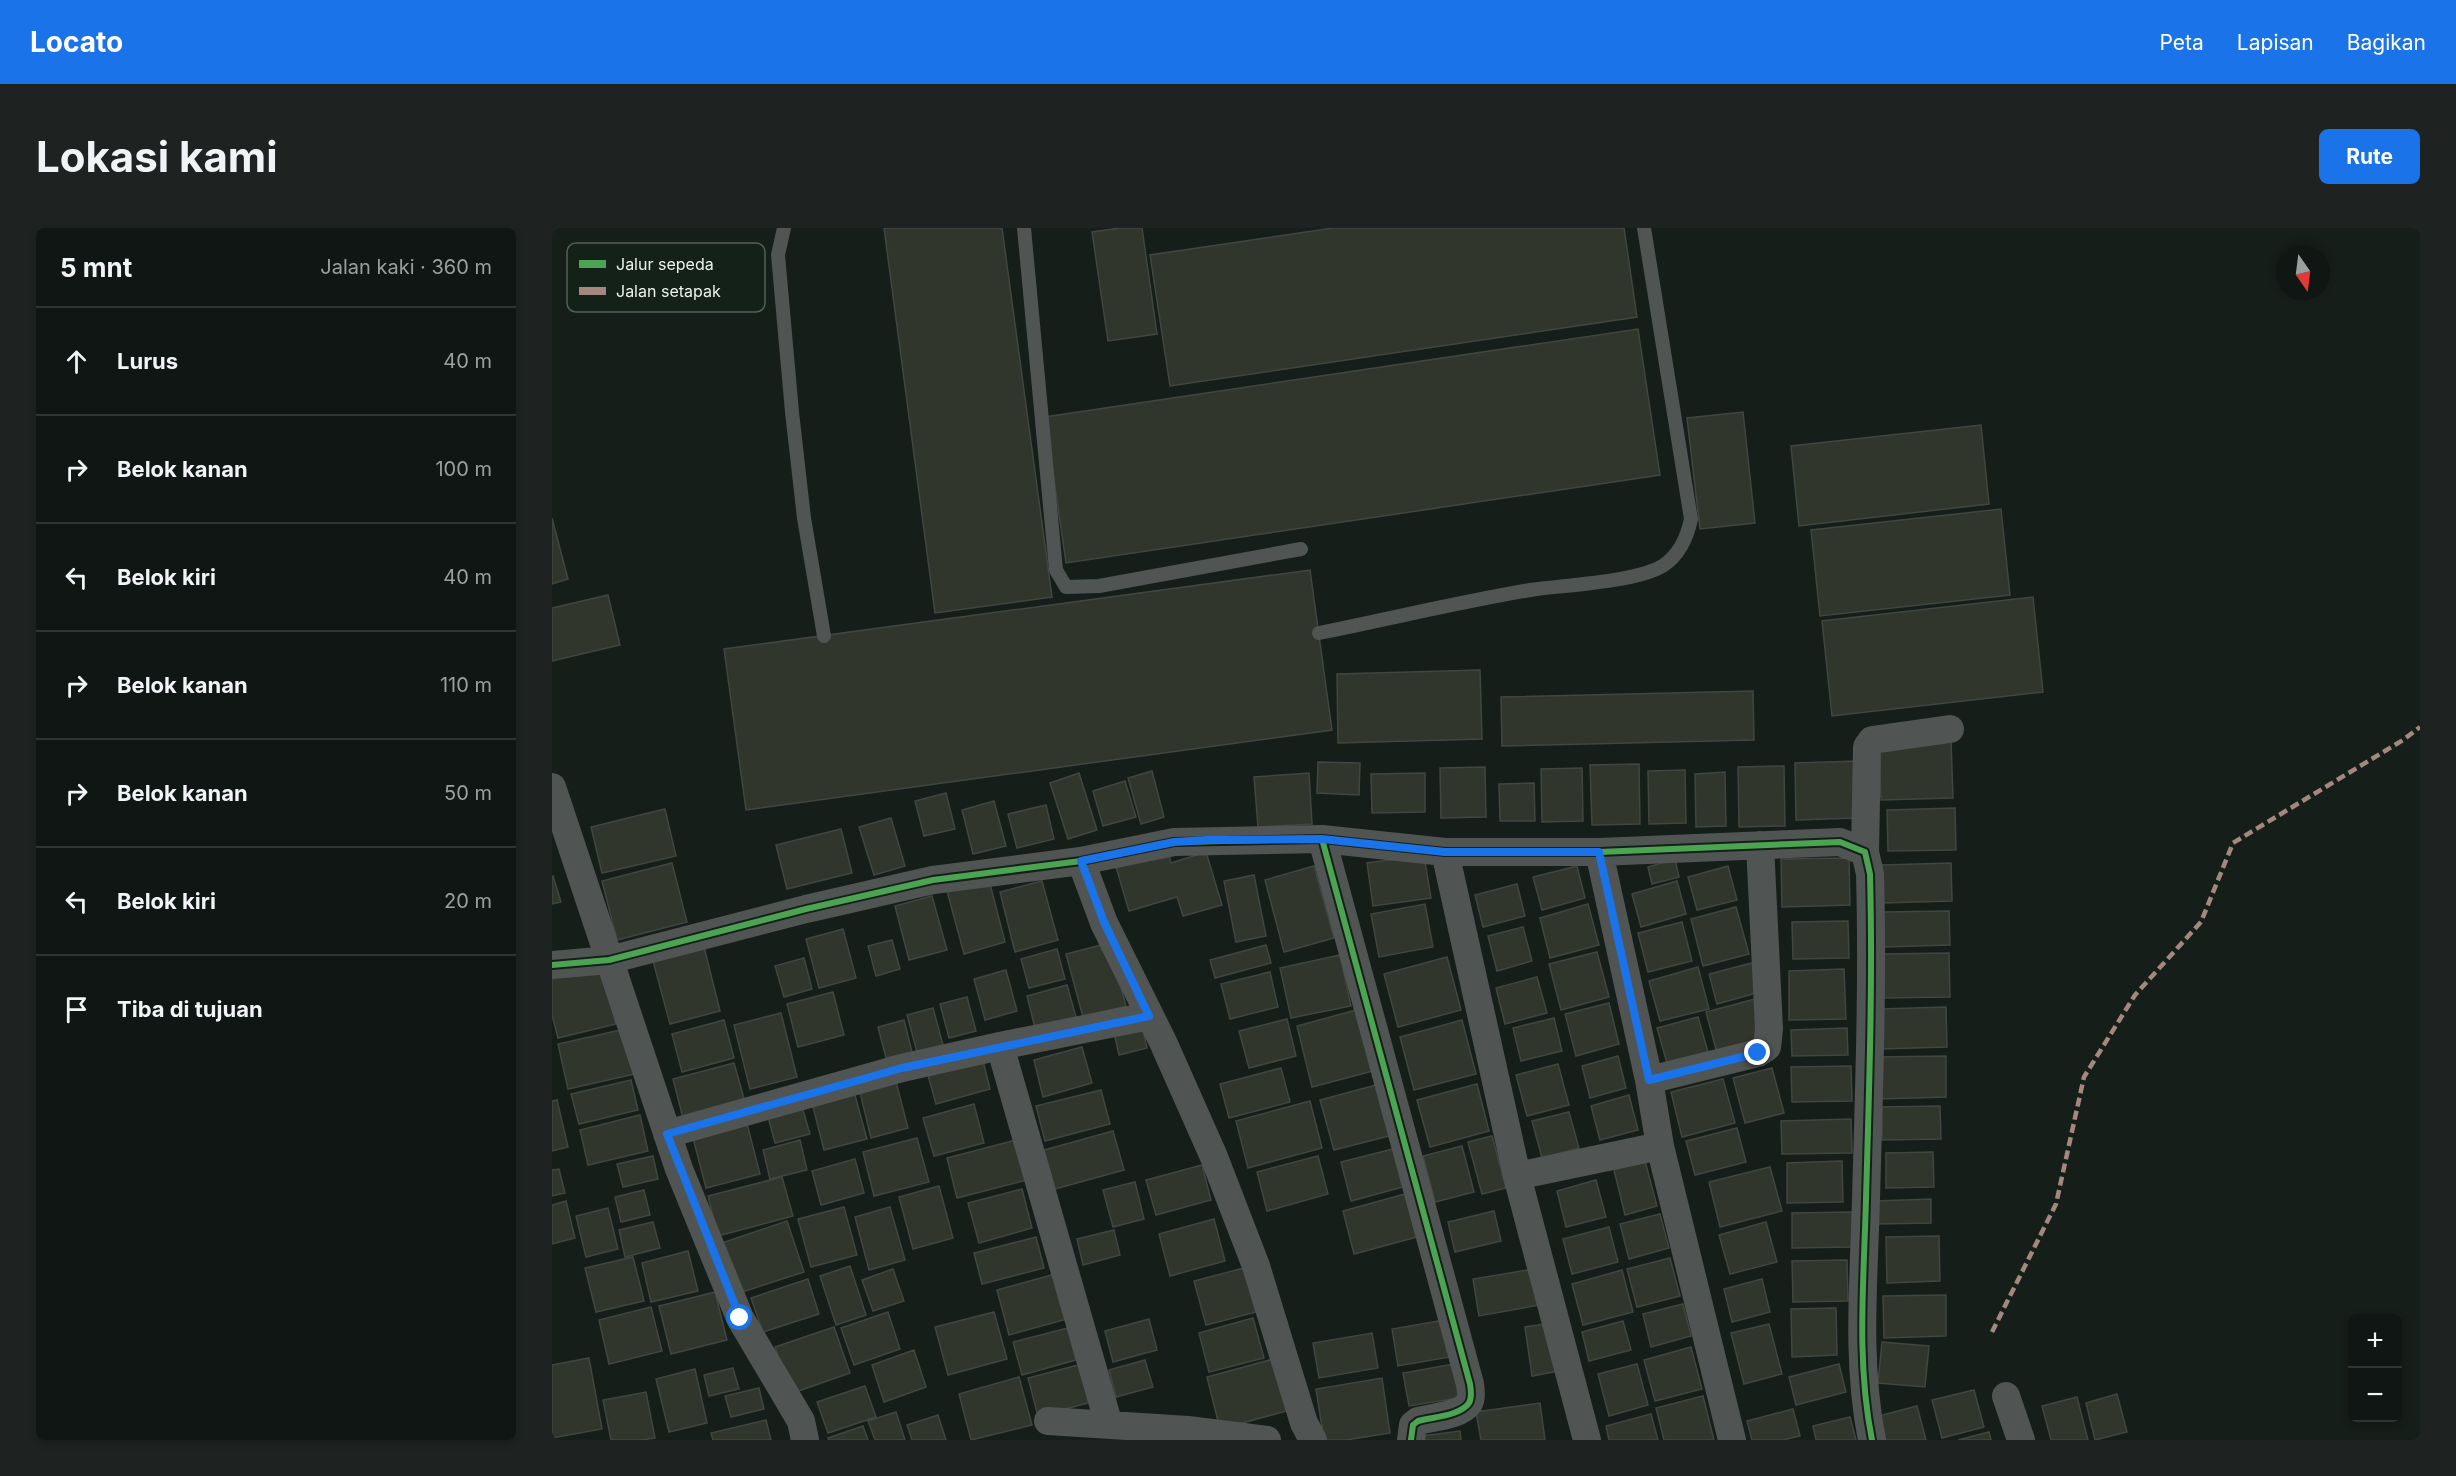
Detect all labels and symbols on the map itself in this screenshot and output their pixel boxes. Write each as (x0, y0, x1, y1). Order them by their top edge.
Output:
legend (567, 243, 765, 312)
north arrow (2276, 246, 2330, 300)
text: Jalur sepeda (616, 254, 714, 274)
text: Jalan setapak (616, 281, 721, 301)
route end (1744, 1039, 1770, 1065)
route start (726, 1304, 752, 1330)

